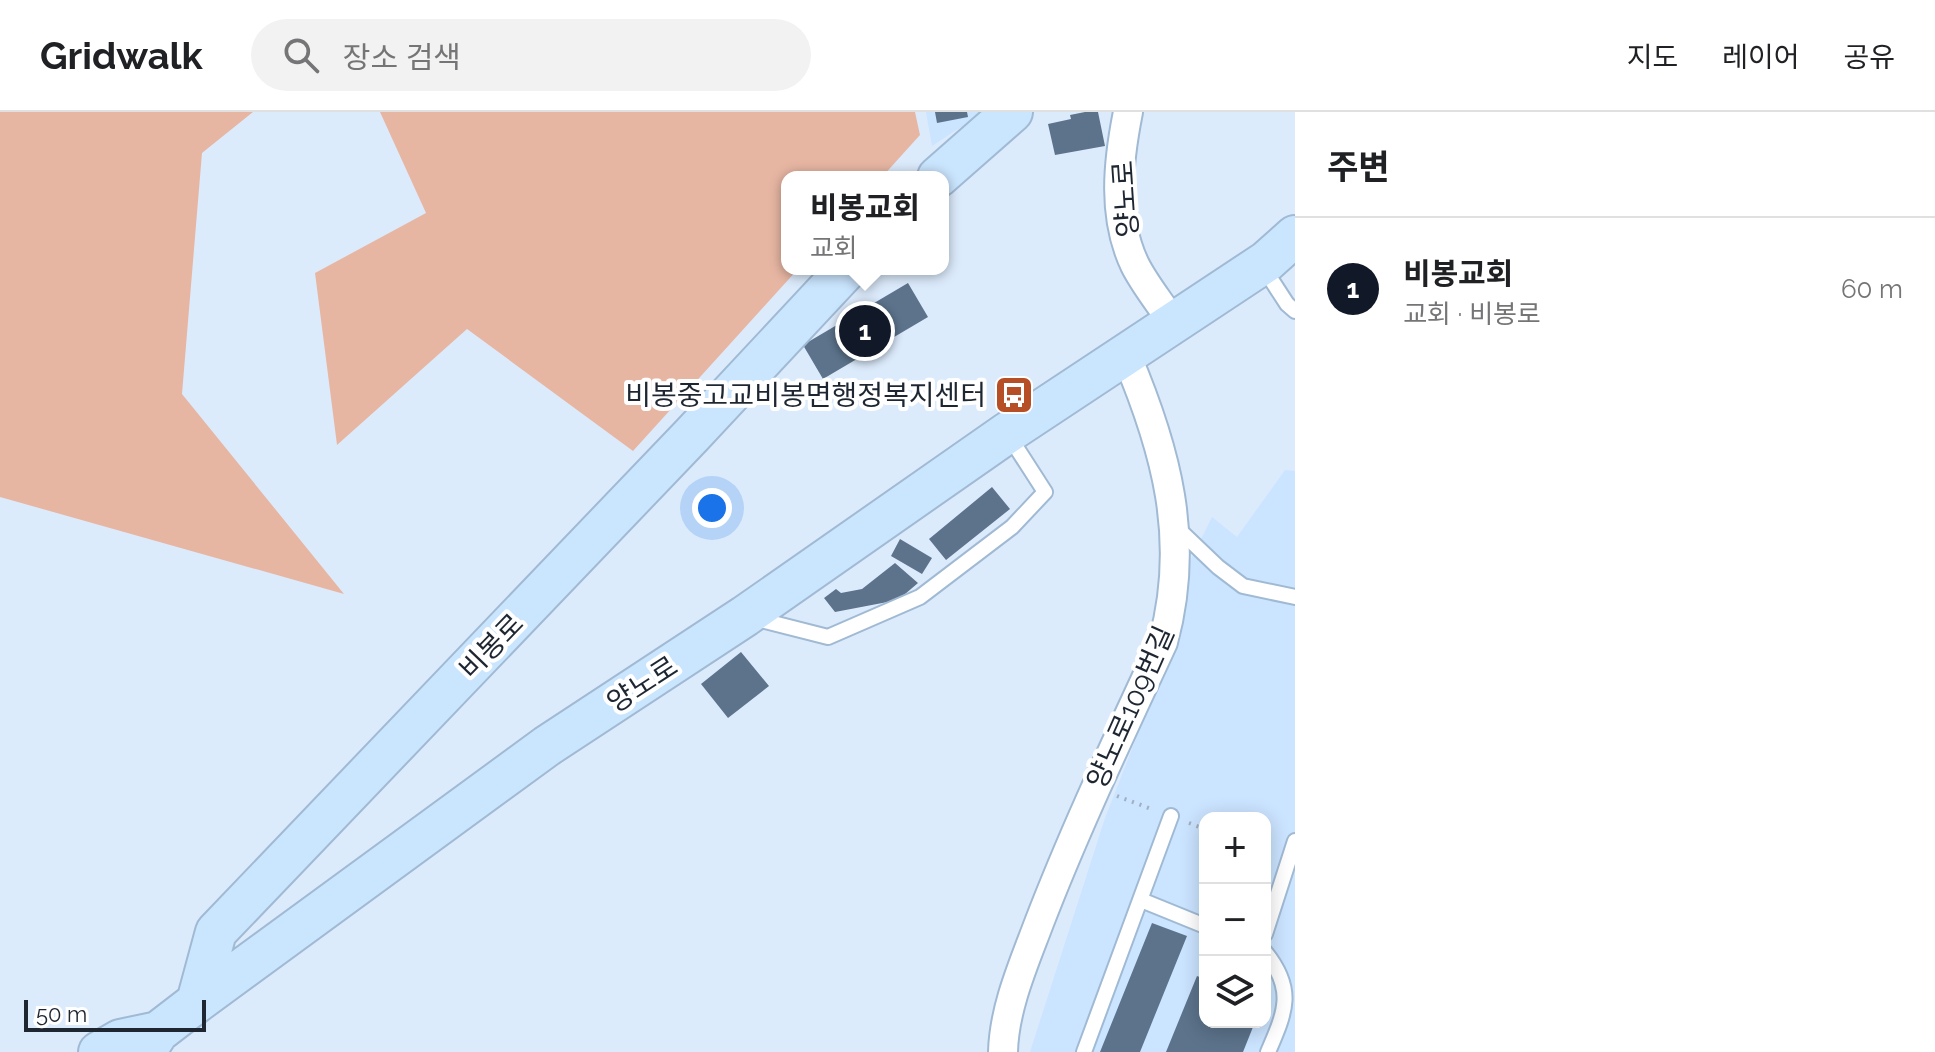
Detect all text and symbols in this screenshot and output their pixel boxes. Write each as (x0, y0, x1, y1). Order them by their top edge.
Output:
search box (251, 19, 811, 91)
text: Gridwalk (40, 33, 203, 78)
icon: search (279, 33, 323, 77)
text: 장소 검색 (343, 40, 461, 75)
text: 지도 (1627, 41, 1678, 74)
text: 레이어 (1722, 41, 1799, 74)
text: 공유 (1843, 41, 1895, 74)
text: 주변 (1327, 147, 1390, 187)
street label: 양노로 (1106, 159, 1145, 239)
popup (781, 171, 949, 275)
text: 비봉교회 (810, 190, 920, 225)
text: 교회 (810, 233, 858, 263)
text: 비봉교회 (1403, 256, 1513, 291)
text: 1 (1347, 274, 1359, 304)
text: 60 m (1841, 274, 1903, 304)
text: 교회 · 비봉로 (1403, 299, 1541, 329)
pin: 1 (839, 301, 891, 361)
bus stop icon: 비봉중고교비봉면행정복지센터 (993, 374, 1035, 416)
place label: 비봉중고교비봉면행정복지센터 (625, 379, 986, 412)
your location (692, 488, 732, 528)
street label: 비봉로 (453, 607, 530, 686)
street label: 양노로109번길 (1080, 621, 1181, 794)
street label: 양노로 (601, 650, 684, 719)
map controls (1199, 812, 1271, 1028)
button: + (1199, 812, 1271, 884)
button: − (1199, 884, 1271, 956)
button: layers (1199, 956, 1271, 1028)
scale bar (24, 996, 206, 1032)
text: 50 m (36, 1001, 87, 1027)

